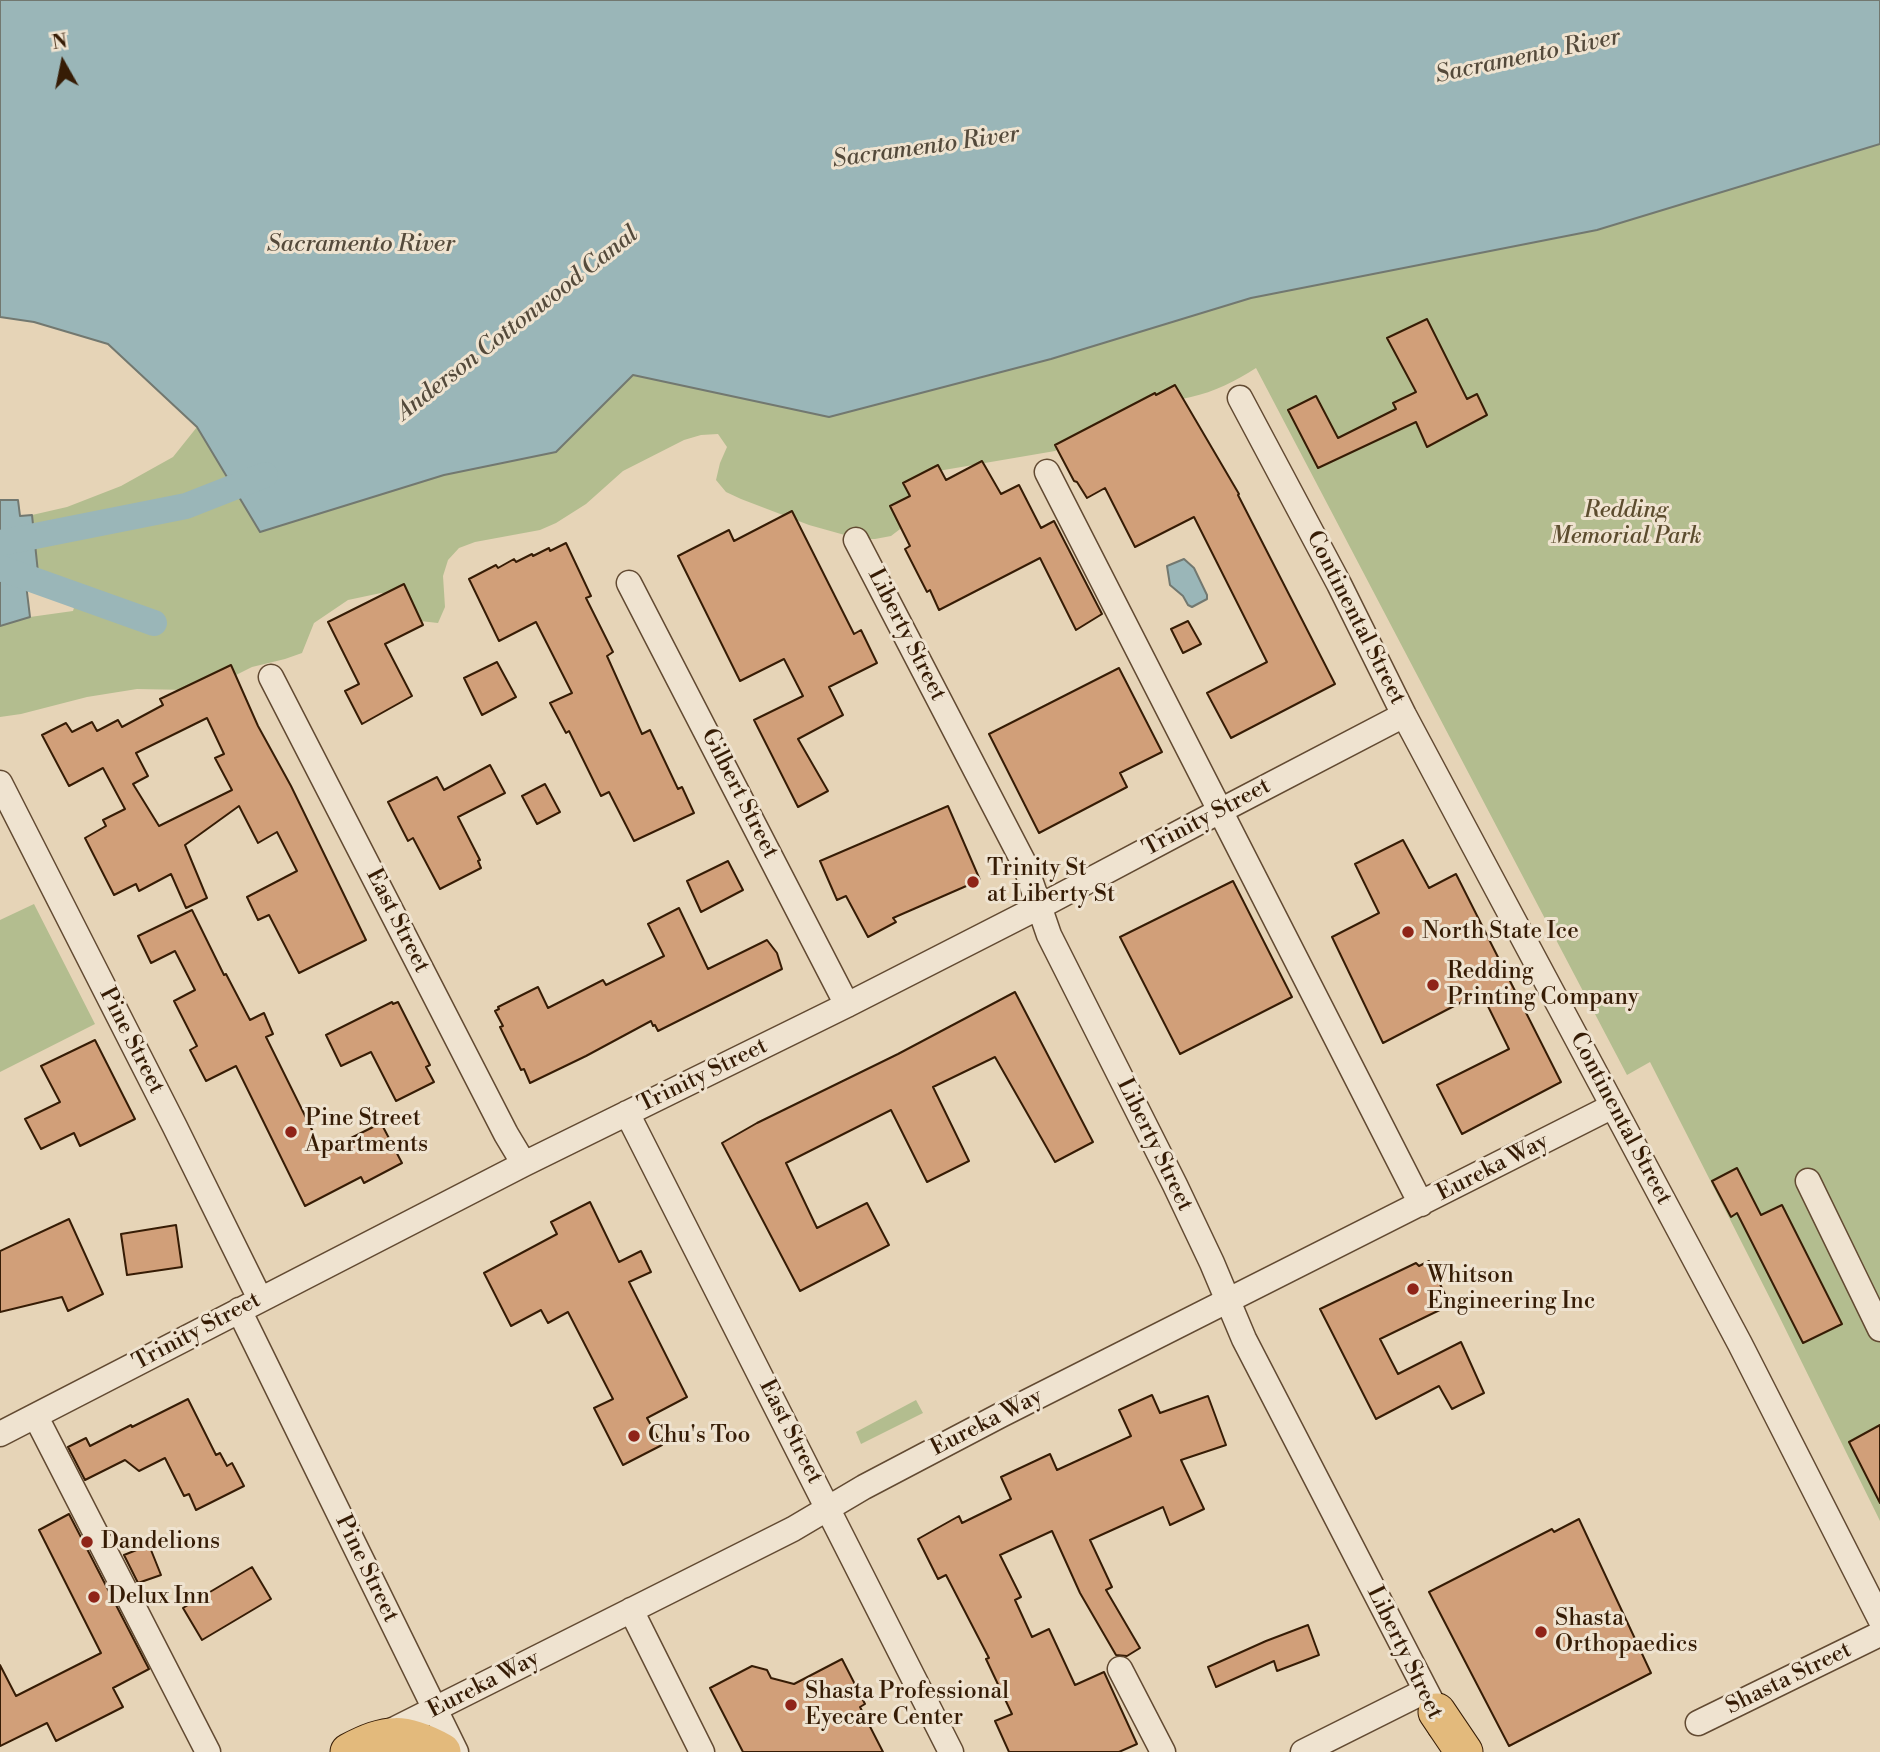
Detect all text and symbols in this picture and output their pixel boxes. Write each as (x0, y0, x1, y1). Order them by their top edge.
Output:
water label: Sacramento River (1433, 23, 1623, 91)
north arrow (28, 28, 98, 98)
text: N (50, 29, 69, 55)
water label: Sacramento River (831, 121, 1021, 175)
water label: Anderson Cottonwood Canal (391, 221, 645, 427)
water label: Sacramento River (267, 231, 455, 259)
park label: Redding Memorial Park (1551, 497, 1701, 551)
street label: Continental Street (1299, 526, 1411, 710)
street label: Liberty Street (861, 564, 951, 706)
street label: Gilbert Street (694, 724, 784, 864)
street label: Trinity Street (1138, 773, 1276, 863)
place label: Trinity St at Liberty St (987, 855, 1115, 909)
street label: East Street (359, 864, 435, 978)
marker: Trinity St at Liberty St (965, 874, 981, 890)
place label: North State Ice (1422, 918, 1579, 946)
marker: North State Ice (1400, 924, 1416, 940)
place label: Redding Printing Company (1447, 958, 1639, 1012)
marker: Redding Printing Company (1425, 977, 1441, 993)
street label: Pine Street (92, 983, 170, 1099)
street label: Continental Street (1563, 1028, 1677, 1210)
street label: Trinity Street (634, 1033, 772, 1119)
street label: Liberty Street (1110, 1074, 1198, 1216)
place label: Pine Street Apartments (305, 1105, 428, 1159)
marker: Pine Street Apartments (283, 1124, 299, 1140)
street label: Eureka Way (1433, 1128, 1553, 1208)
place label: Whitson Engineering Inc (1427, 1262, 1595, 1316)
marker: Whitson Engineering Inc (1405, 1281, 1421, 1297)
street label: Trinity Street (128, 1287, 266, 1377)
street label: East Street (752, 1375, 828, 1489)
street label: Eureka Way (927, 1383, 1047, 1463)
place label: Chu's Too (648, 1422, 751, 1450)
marker: Chu's Too (626, 1428, 642, 1444)
street label: Pine Street (328, 1511, 404, 1627)
place label: Dandelions (101, 1528, 220, 1556)
marker: Dandelions (79, 1534, 95, 1550)
street label: Liberty Street (1360, 1582, 1448, 1724)
place label: Delux Inn (108, 1583, 210, 1611)
marker: Delux Inn (86, 1589, 102, 1605)
place label: Shasta Orthopaedics (1555, 1605, 1698, 1659)
marker: Shasta Orthopaedics (1533, 1624, 1549, 1640)
street label: Shasta Street (1722, 1637, 1856, 1721)
street label: Eureka Way (424, 1645, 544, 1725)
place label: Shasta Professional Eyecare Center (805, 1678, 1009, 1732)
marker: Shasta Professional Eyecare Center (783, 1697, 799, 1713)

